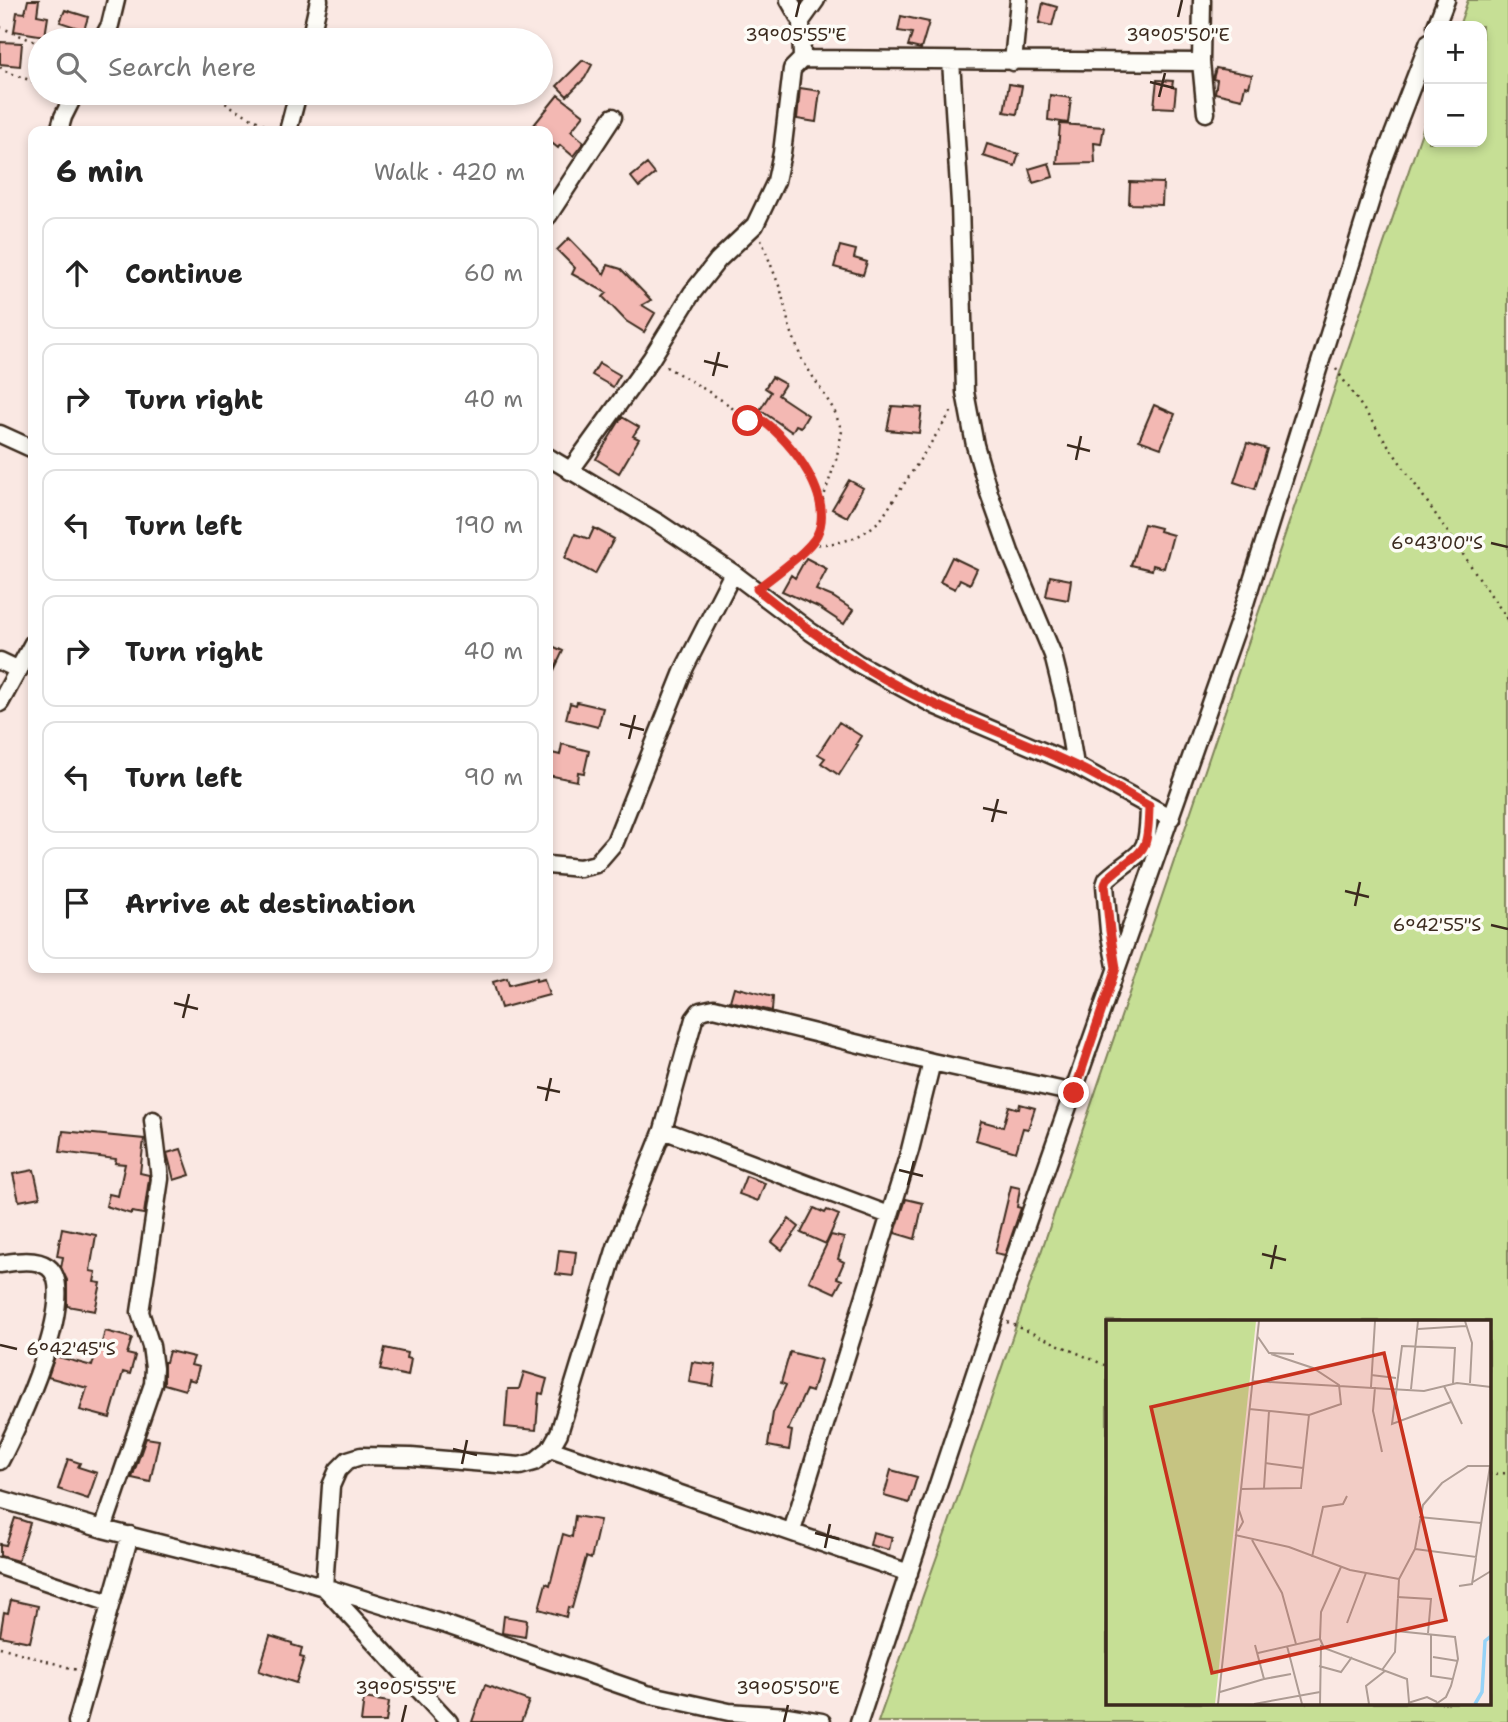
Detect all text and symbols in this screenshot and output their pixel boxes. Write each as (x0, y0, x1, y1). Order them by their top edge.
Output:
map controls (1424, 21, 1487, 147)
button: + (1424, 21, 1487, 84)
text: 39°05'55"E (745, 23, 847, 47)
text: 39°05'50"E (1126, 23, 1230, 47)
search box (28, 28, 553, 105)
icon: search (52, 48, 90, 86)
text: Search here (108, 49, 257, 84)
button: − (1424, 84, 1487, 147)
text: 6 min (56, 151, 143, 192)
text: Walk · 420 m (374, 157, 525, 187)
icon: ahead (58, 254, 96, 292)
text: Continue (125, 256, 243, 291)
text: 60 m (464, 258, 523, 288)
icon: right (58, 380, 96, 418)
text: Turn right (125, 382, 263, 417)
text: 40 m (463, 384, 523, 414)
route start (732, 405, 763, 436)
icon: left (58, 506, 96, 544)
text: Turn left (125, 508, 242, 543)
text: 190 m (455, 510, 523, 540)
text: 6°43'00"S (1391, 531, 1483, 555)
icon: right (58, 632, 96, 670)
text: Turn right (125, 634, 263, 669)
text: 40 m (463, 636, 523, 666)
icon: left (58, 758, 96, 796)
text: Turn left (125, 760, 242, 795)
text: 90 m (463, 762, 523, 792)
icon: arrive (58, 884, 96, 922)
text: Arrive at destination (125, 886, 415, 921)
text: 6°42'55"S (1393, 913, 1481, 937)
route end (1058, 1077, 1089, 1108)
inset map (1106, 1320, 1490, 1704)
text: 6°42'45"S (26, 1337, 116, 1361)
text: 39°05'55"E (355, 1676, 457, 1700)
text: 39°05'50"E (736, 1676, 840, 1700)

